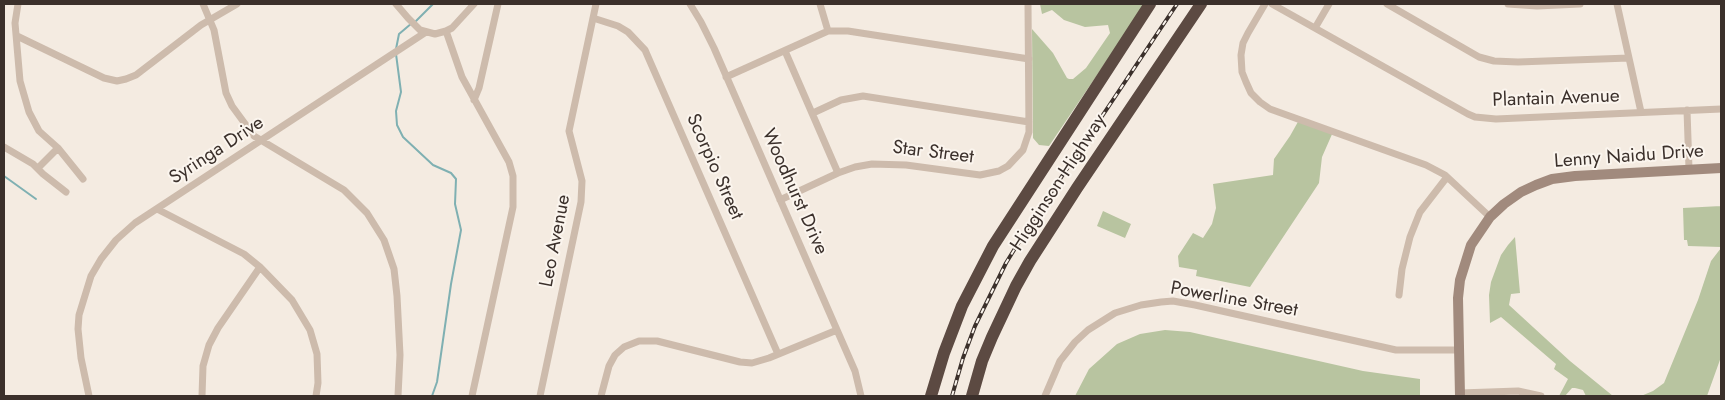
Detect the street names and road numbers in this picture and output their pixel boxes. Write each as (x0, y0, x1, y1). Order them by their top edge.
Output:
street label: Plantain Avenue (1492, 85, 1620, 113)
street label: Scorpio Street (680, 110, 748, 224)
street label: Higginson Highway (1006, 110, 1112, 256)
street label: Syringa Drive (165, 112, 269, 190)
street label: Woodhurst Drive (756, 125, 832, 259)
street label: Star Street (891, 137, 975, 169)
street label: Lenny Naidu Drive (1553, 140, 1705, 174)
street label: Leo Avenue (536, 193, 576, 289)
street label: Powerline Street (1169, 278, 1299, 322)

